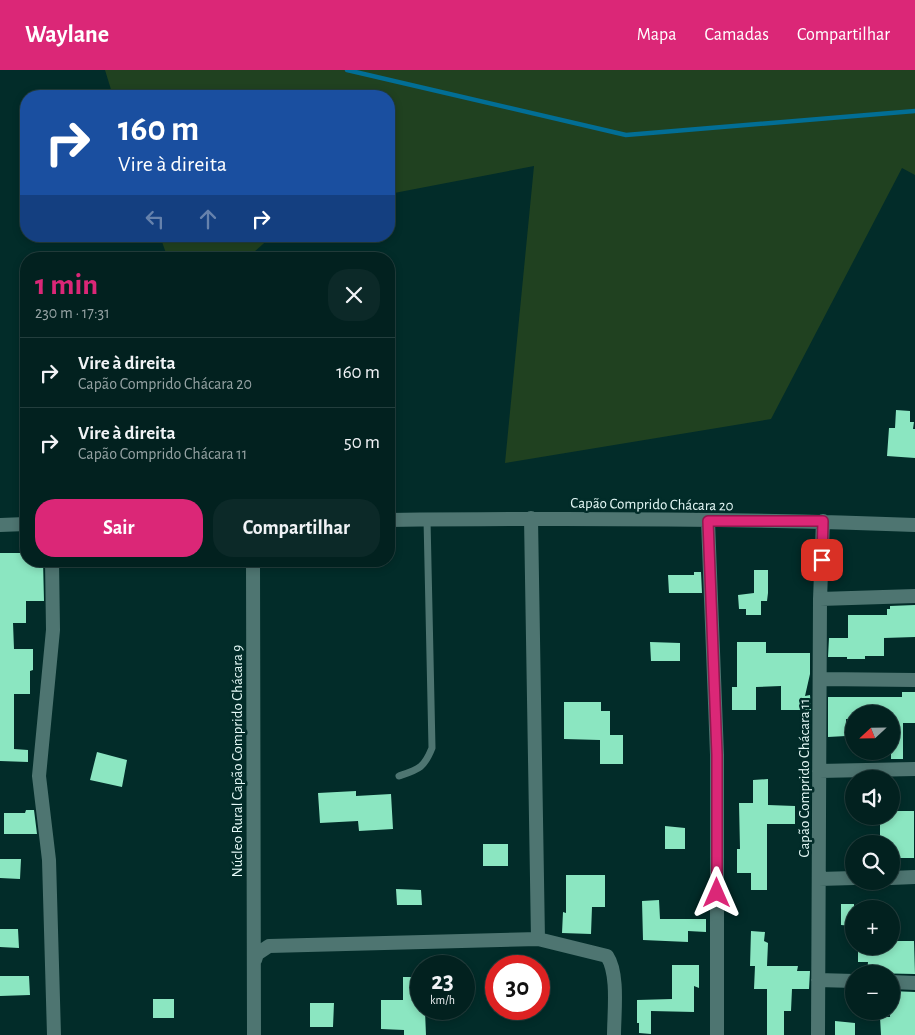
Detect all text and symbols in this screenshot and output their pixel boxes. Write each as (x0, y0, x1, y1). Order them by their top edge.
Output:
text: Waylane (25, 23, 109, 47)
text: Mapa (637, 26, 676, 44)
text: Camadas (704, 26, 769, 44)
text: Compartilhar (797, 26, 890, 44)
icon: right (35, 110, 100, 175)
text: 160 m (118, 112, 199, 147)
text: Vire à direita (118, 153, 227, 175)
icon: left (141, 205, 169, 233)
icon: ahead (194, 205, 222, 233)
icon: right (247, 205, 275, 233)
button: close (328, 269, 380, 321)
text: 1 min (35, 270, 98, 300)
text: 230 m · 17:31 (35, 305, 110, 321)
text: Vire à direita (78, 354, 176, 373)
icon: right (35, 359, 63, 387)
text: 160 m (336, 363, 380, 382)
text: Capão Comprido Chácara 20 (78, 376, 252, 392)
text: Vire à direita (78, 424, 176, 443)
icon: right (35, 429, 63, 457)
text: 50 m (344, 433, 380, 452)
text: Capão Comprido Chácara 11 (78, 446, 247, 462)
street label: Capão Comprido Chácara 20 (570, 496, 734, 513)
button: Sair (35, 499, 203, 557)
button: Compartilhar (213, 499, 380, 557)
pin (801, 539, 843, 581)
icon: arrive (808, 546, 836, 574)
street label: Núcleo Rural Capão Comprido Chácara 9 (230, 645, 245, 877)
street label: Capão Comprido Chácara 11 (797, 699, 812, 857)
north arrow (845, 705, 900, 760)
map controls (845, 705, 900, 1020)
button: sound (845, 770, 900, 825)
button: search (845, 835, 900, 890)
position arrow (690, 866, 742, 918)
button: + (845, 900, 900, 955)
speed limit sign: 30 (485, 955, 550, 1020)
button: − (845, 965, 900, 1020)
text: 23 (431, 969, 454, 994)
text: km/h (430, 994, 455, 1006)

